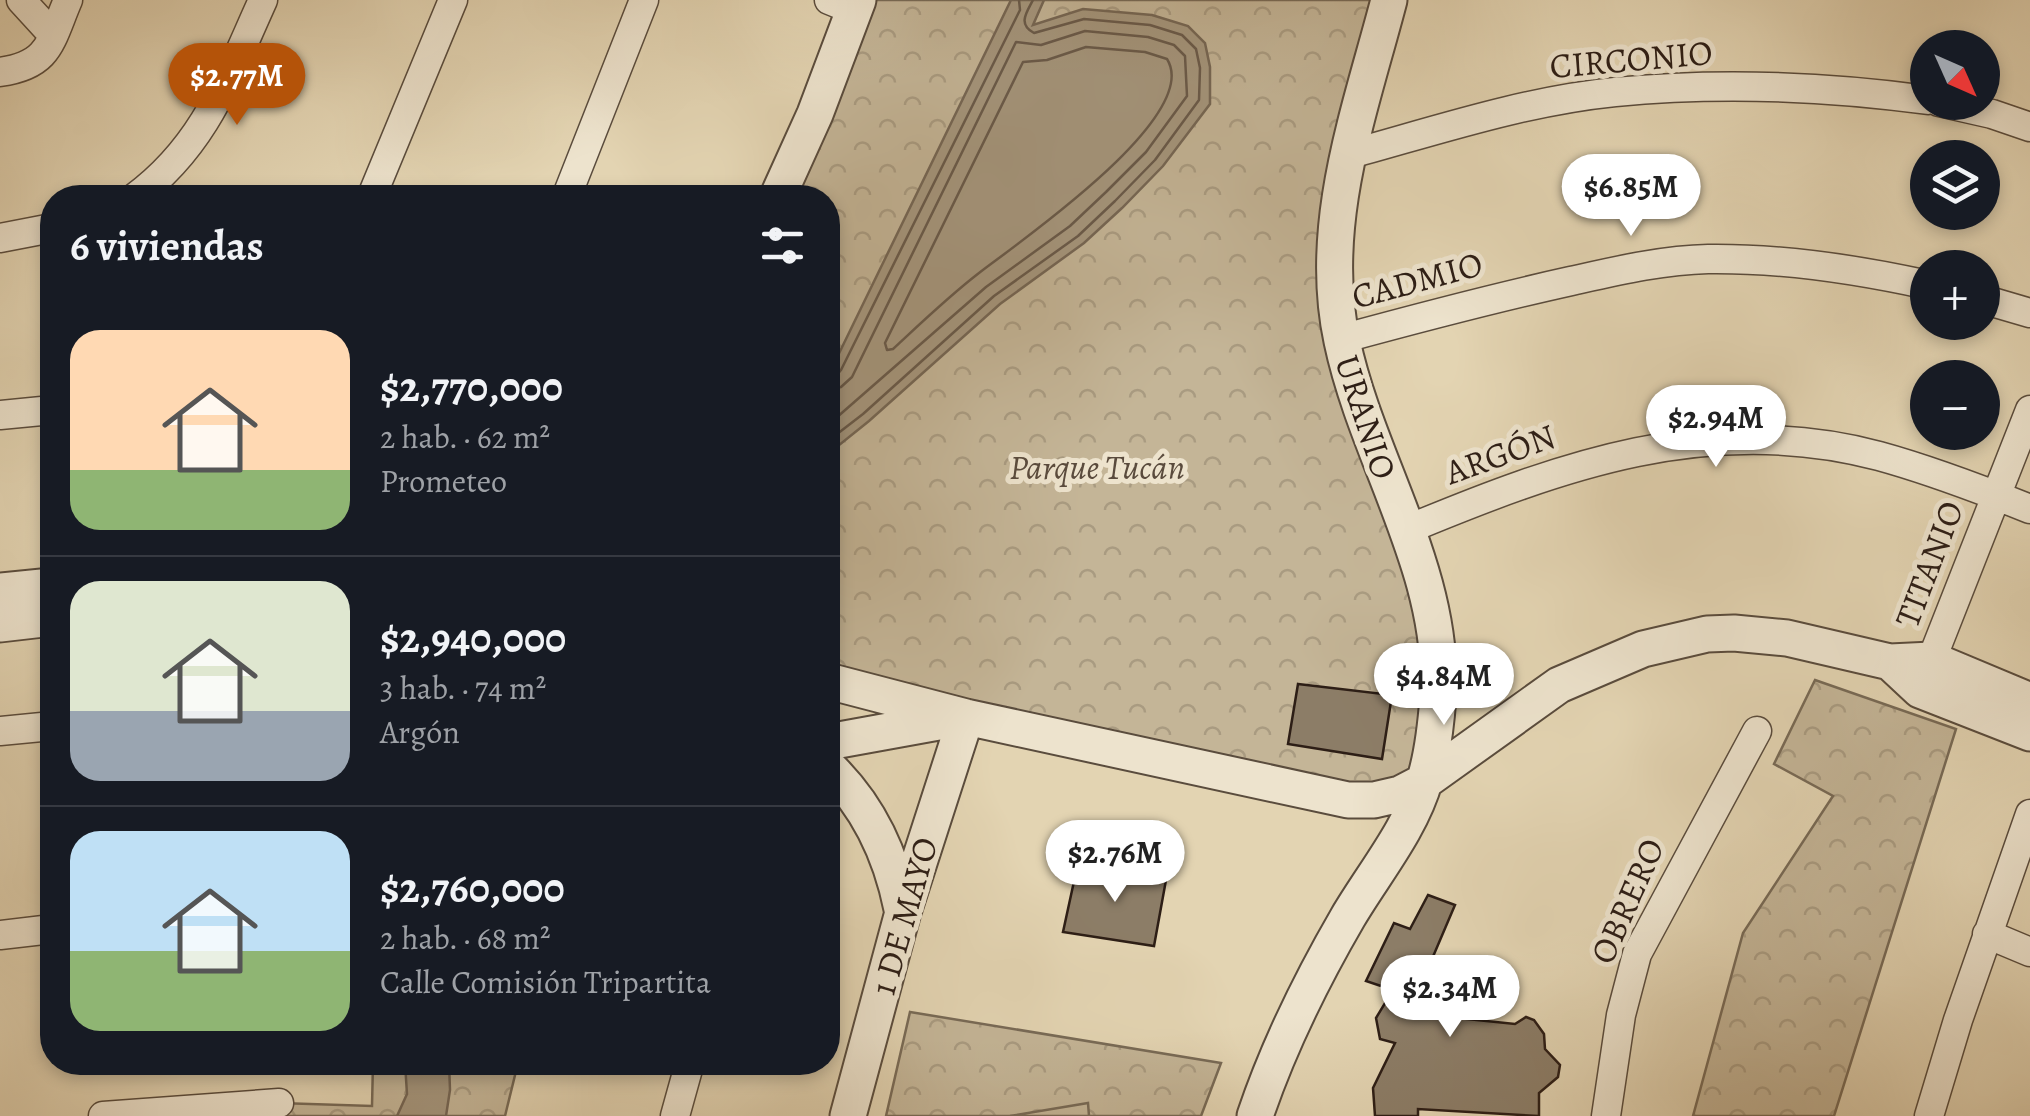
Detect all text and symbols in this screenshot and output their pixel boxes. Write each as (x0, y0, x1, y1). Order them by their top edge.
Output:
street label: CIRCONIO (1548, 28, 1714, 90)
north arrow (1910, 30, 2000, 120)
map controls (1910, 30, 2000, 450)
pin: $2.77M (156, 43, 318, 128)
text: $2.77M (190, 53, 284, 97)
button: layers (1910, 140, 2000, 230)
pin: $6.85M (1550, 154, 1712, 239)
text: $6.85M (1584, 164, 1678, 208)
text: 6 viviendas (70, 217, 264, 274)
icon: filters (755, 218, 810, 273)
street label: CADMIO (1346, 240, 1488, 320)
button: + (1910, 250, 2000, 340)
street label: URANIO (1323, 349, 1409, 485)
text: $2,770,000 (380, 358, 563, 415)
button: − (1910, 360, 2000, 450)
icon: home (150, 370, 270, 490)
pin: $2.94M (1635, 385, 1797, 470)
text: $2.94M (1668, 395, 1764, 439)
street label: ARGÓN (1437, 412, 1562, 496)
text: 2 hab. · 62 m² (380, 415, 550, 459)
park label: Parque Tucán (1009, 443, 1185, 491)
text: Prometeo (380, 459, 507, 503)
street label: TITANIO (1883, 494, 1975, 634)
text: $2,940,000 (380, 609, 566, 666)
icon: home (150, 621, 270, 741)
pin: $4.84M (1363, 643, 1525, 728)
text: $4.84M (1396, 653, 1492, 697)
text: 3 hab. · 74 m² (380, 666, 546, 710)
text: Argón (380, 710, 460, 754)
pin: $2.76M (1034, 820, 1196, 905)
text: $2.76M (1068, 830, 1162, 874)
street label: 1 DE MAYO (859, 831, 949, 1001)
street label: OBRERO (1578, 831, 1676, 971)
text: $2,760,000 (380, 859, 565, 916)
icon: home (150, 871, 270, 991)
text: 2 hab. · 68 m² (380, 916, 550, 960)
pin: $2.34M (1369, 955, 1531, 1040)
text: Calle Comisión Tripartita (380, 960, 711, 1004)
text: $2.34M (1403, 965, 1497, 1009)

